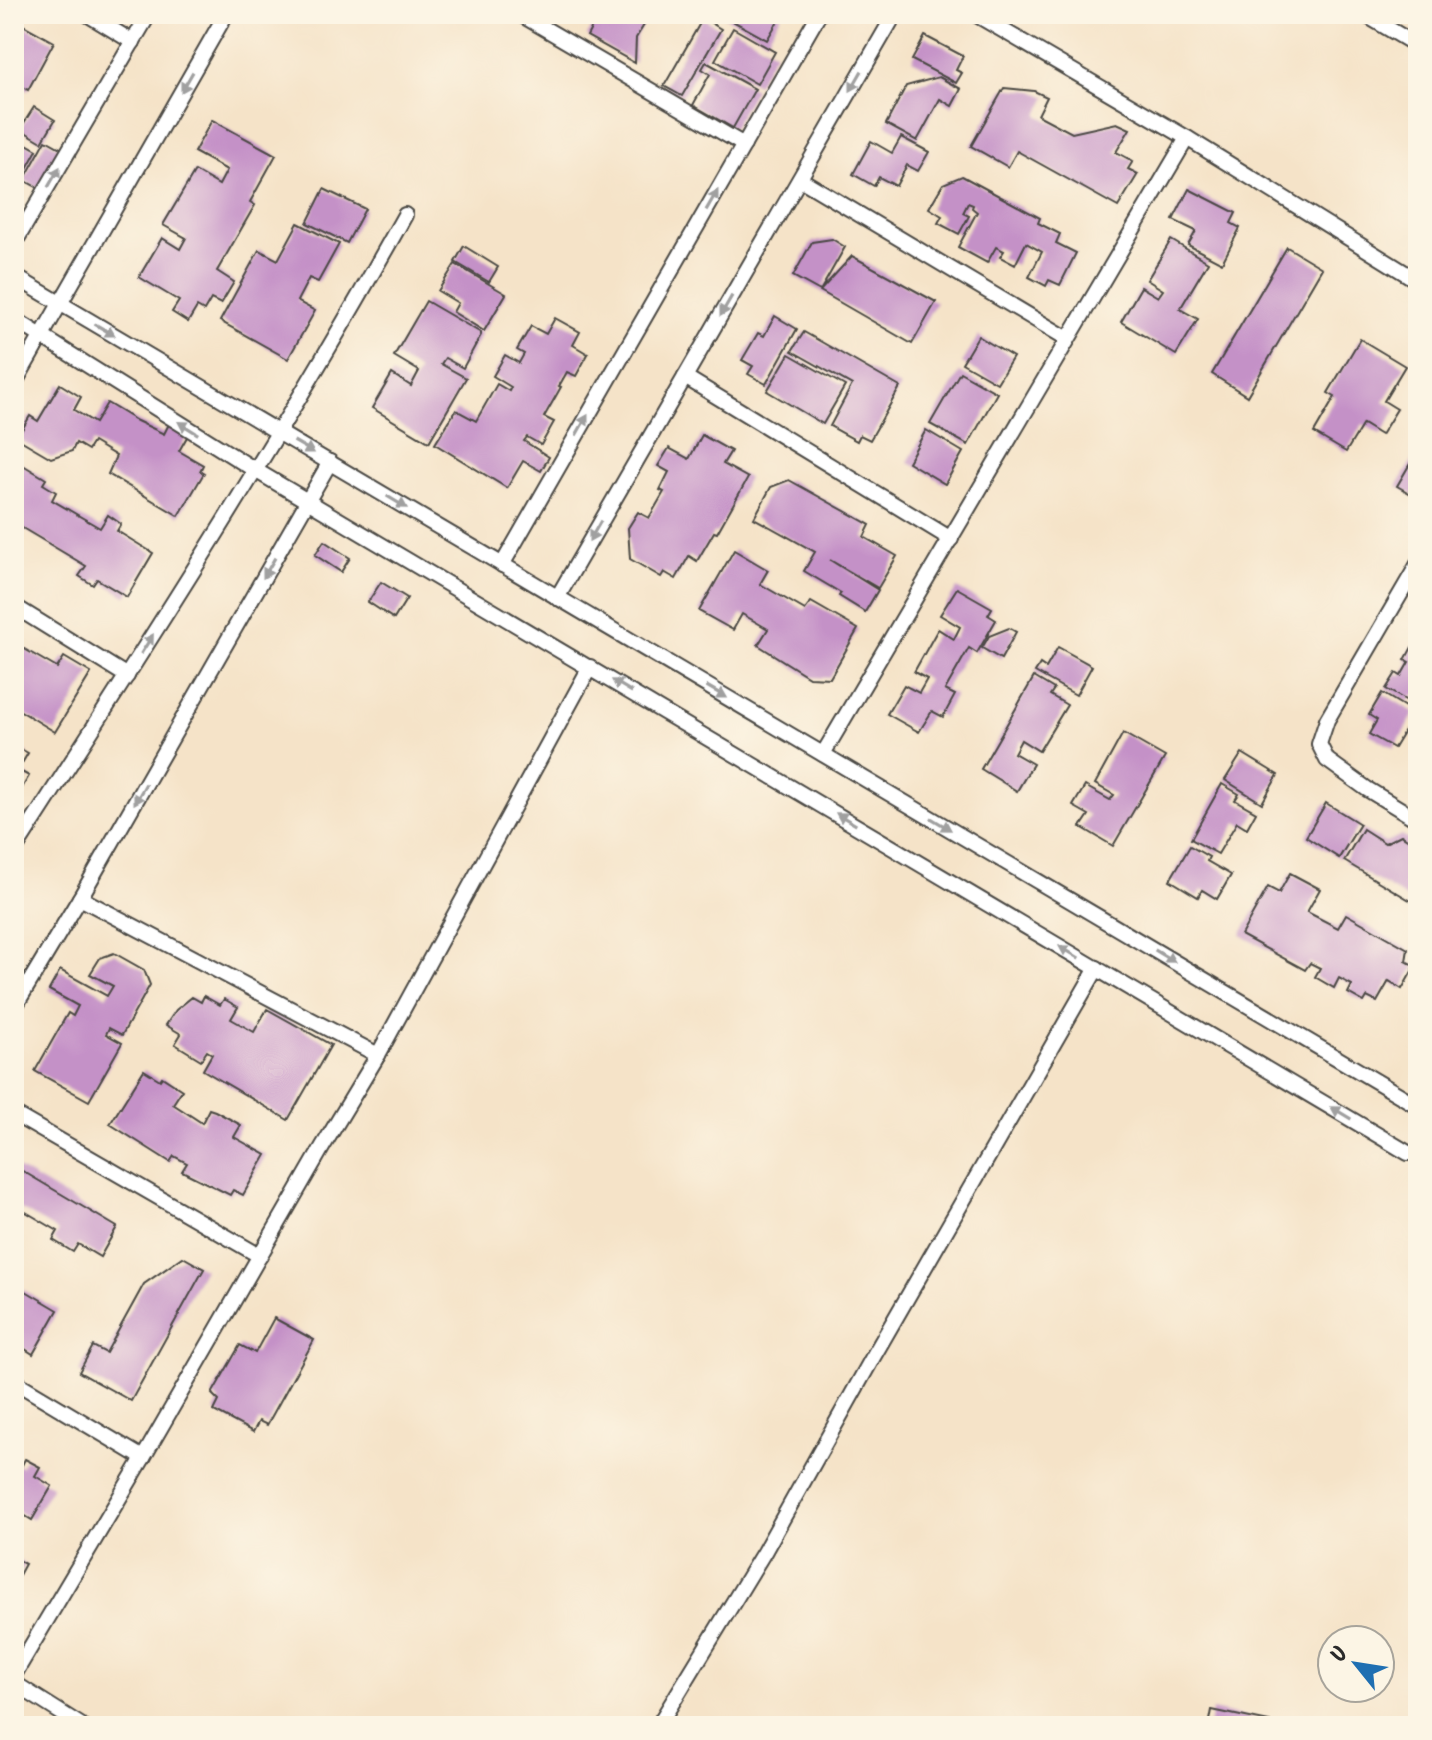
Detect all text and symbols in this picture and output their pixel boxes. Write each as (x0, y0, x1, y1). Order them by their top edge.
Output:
one-way arrow (849, 70, 863, 93)
one-way arrow (180, 71, 194, 93)
one-way arrow (46, 166, 60, 188)
one-way arrow (705, 188, 719, 211)
one-way arrow (719, 295, 733, 317)
one-way arrow (94, 323, 116, 337)
one-way arrow (575, 414, 589, 436)
one-way arrow (178, 421, 199, 436)
one-way arrow (293, 440, 315, 454)
one-way arrow (386, 495, 408, 509)
one-way arrow (588, 520, 602, 542)
one-way arrow (262, 557, 276, 579)
one-way arrow (139, 633, 154, 654)
one-way arrow (611, 680, 633, 694)
one-way arrow (706, 685, 728, 699)
one-way arrow (133, 782, 147, 805)
one-way arrow (835, 812, 857, 826)
one-way arrow (930, 817, 952, 831)
one-way arrow (1058, 945, 1080, 959)
one-way arrow (1154, 949, 1176, 963)
one-way arrow (1330, 1106, 1352, 1120)
north arrow (1316, 1624, 1396, 1704)
text: U (1322, 1641, 1359, 1670)

